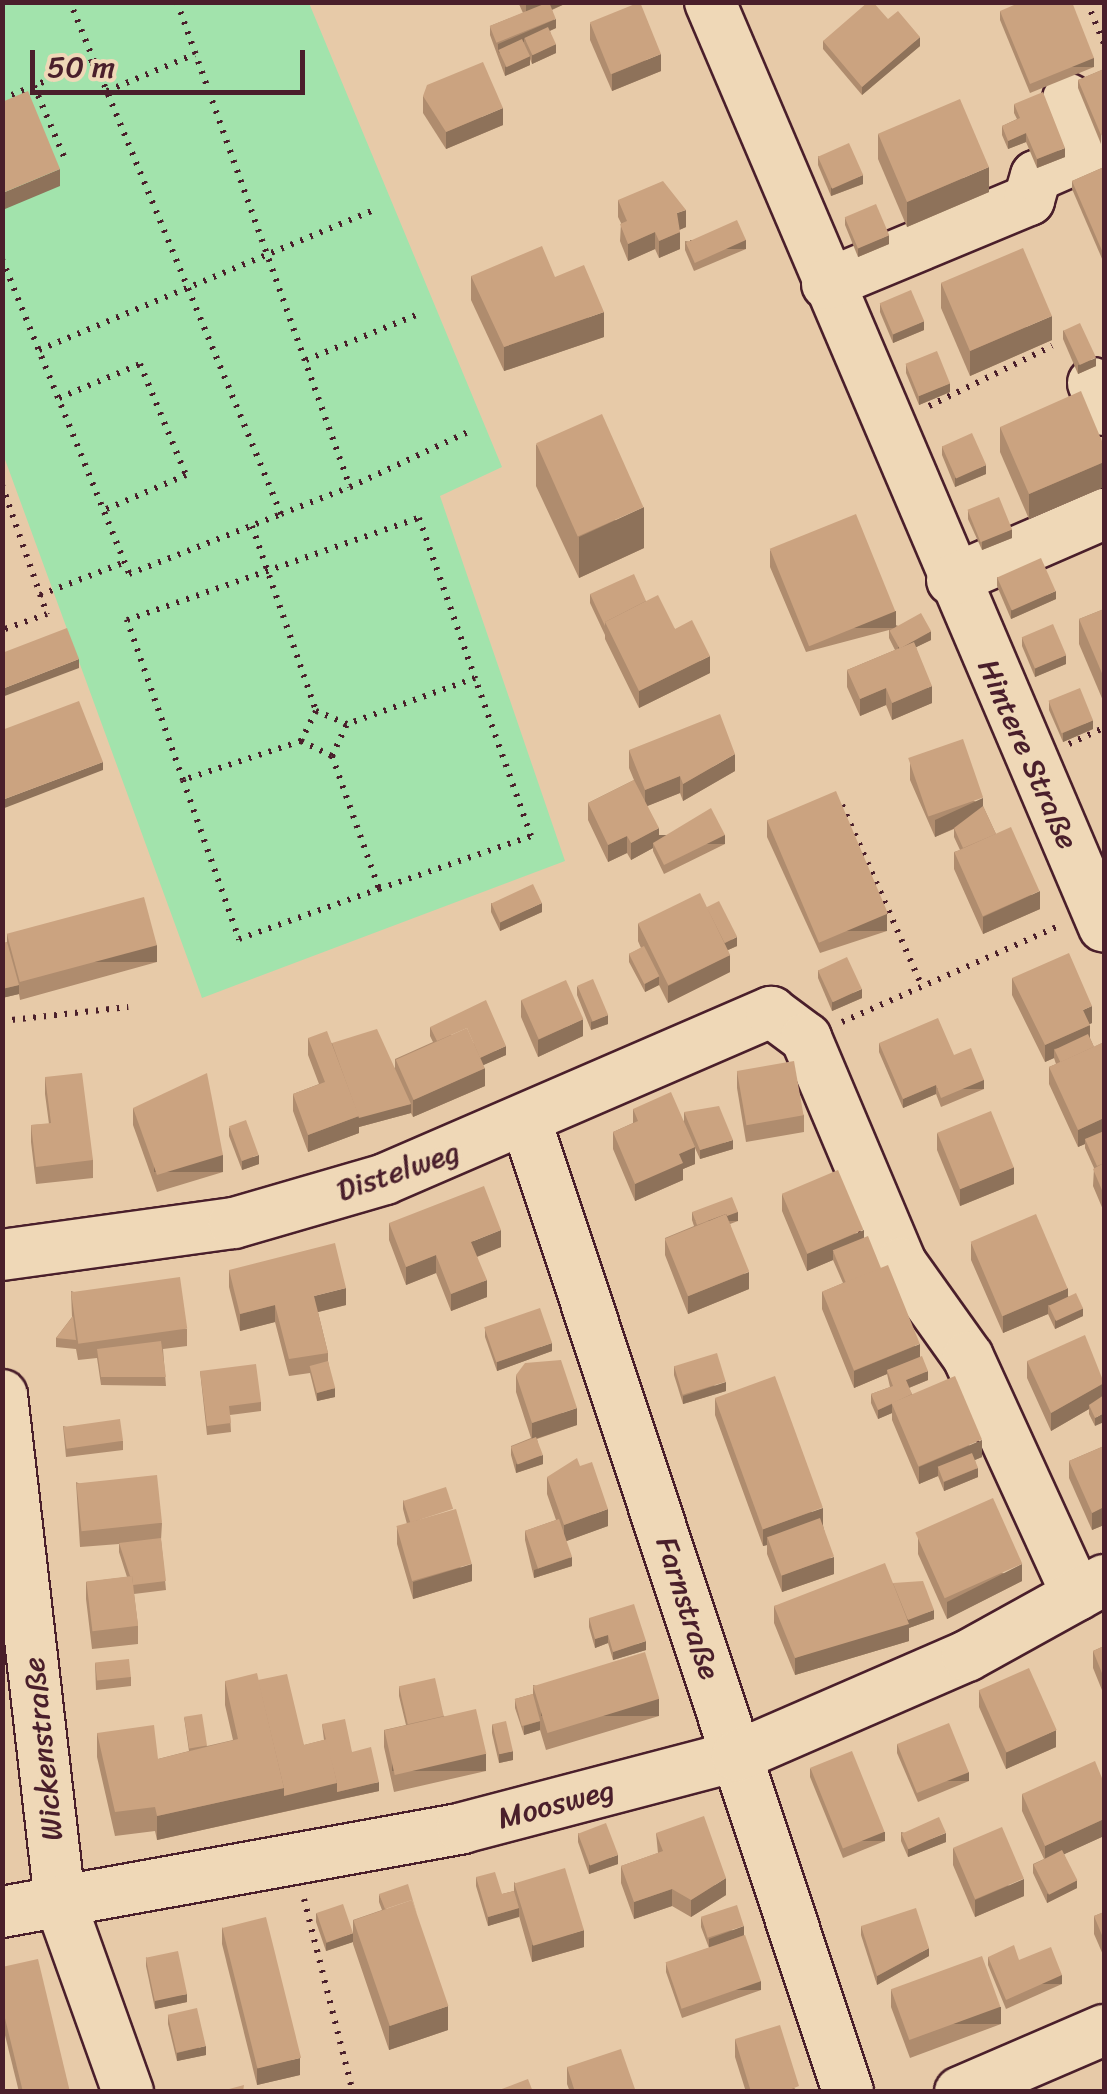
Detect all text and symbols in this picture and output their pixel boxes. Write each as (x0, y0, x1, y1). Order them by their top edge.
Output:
scale bar (35, 30, 310, 92)
text: 50 m (47, 40, 115, 94)
street label: Hintere Straße (970, 653, 1086, 855)
street label: Distelweg (332, 1133, 464, 1209)
street label: Farnstraße (648, 1532, 728, 1684)
street label: Wickenstraße (15, 1655, 71, 1843)
street label: Moosweg (494, 1771, 618, 1837)

